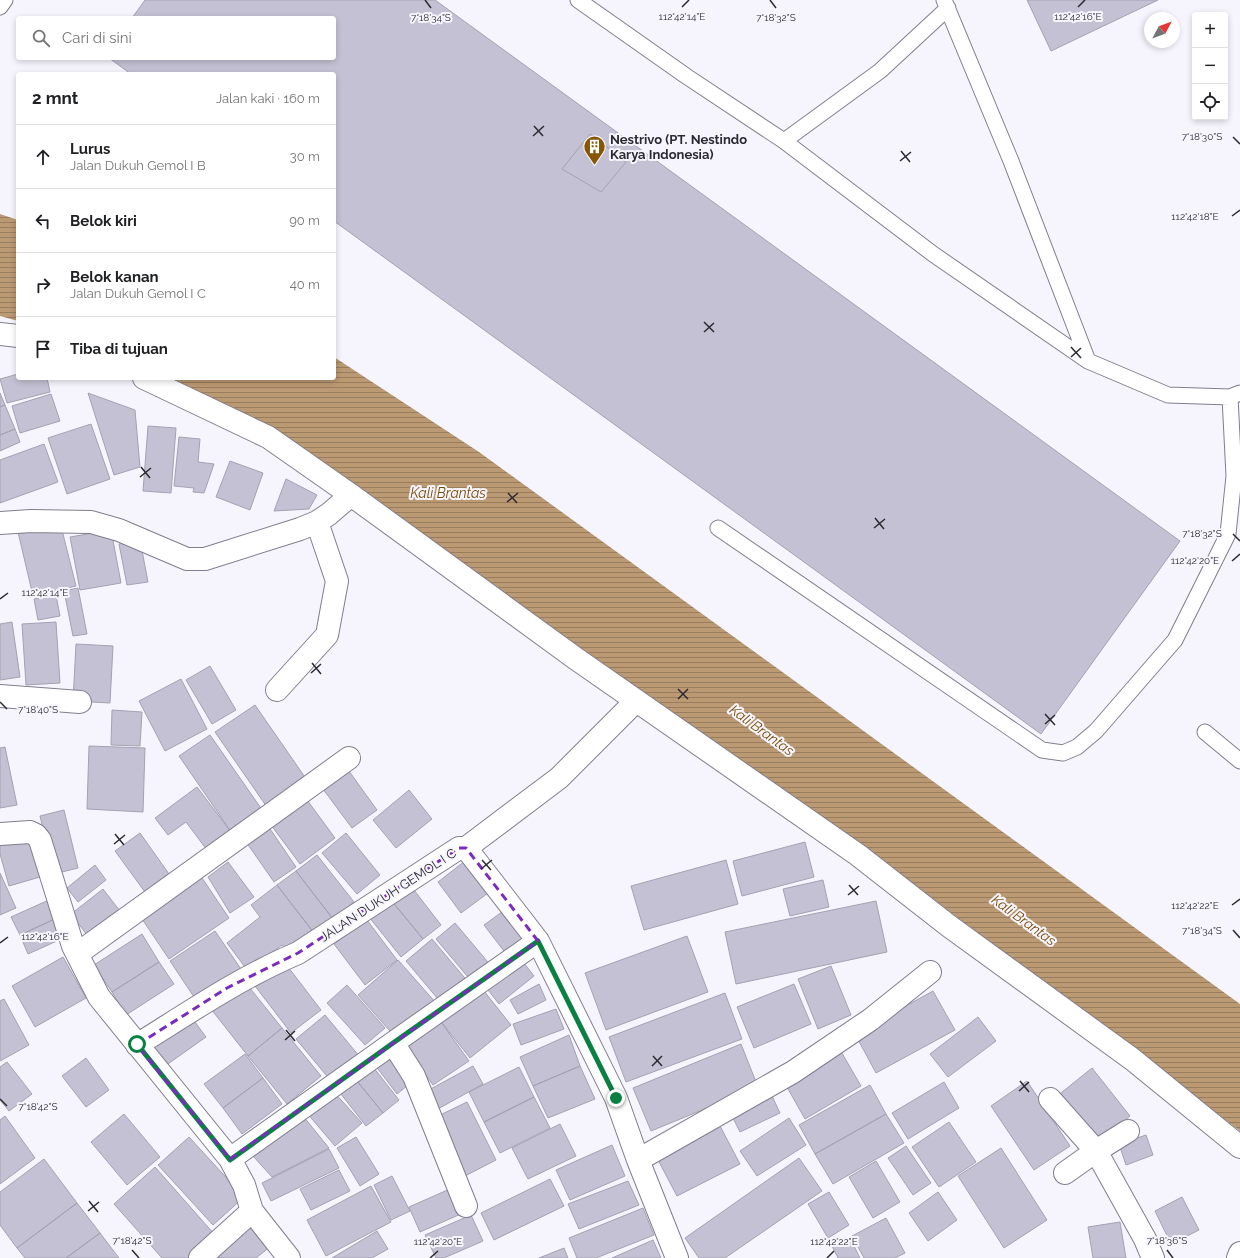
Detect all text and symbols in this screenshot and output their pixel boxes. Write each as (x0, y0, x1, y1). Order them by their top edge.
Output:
text: 112°42'14"E (659, 11, 705, 22)
text: 112°42'16"E (1054, 11, 1102, 22)
text: 7°18'34"S (411, 12, 451, 23)
text: 7°18'32"S (756, 12, 796, 23)
north arrow (1144, 12, 1180, 48)
map controls (1192, 12, 1228, 120)
button: + (1192, 12, 1228, 48)
search box (16, 16, 336, 60)
icon: search (30, 27, 52, 49)
text: Cari di sini (62, 29, 132, 47)
button: − (1192, 48, 1228, 84)
button: locate (1192, 84, 1228, 120)
text: 2 mnt (32, 88, 78, 108)
text: Jalan kaki · 160 m (216, 91, 320, 106)
text: 7°18'30"S (1182, 131, 1222, 142)
place label: Nestrivo (PT. Nestindo Karya Indonesia) (610, 132, 747, 162)
building icon: Nestrivo (PT. Nestindo Karya Indonesia) (581, 133, 607, 166)
text: Lurus (70, 140, 111, 158)
icon: ahead (32, 146, 54, 168)
text: 30 m (290, 149, 320, 164)
text: Jalan Dukuh Gemol I B (70, 158, 206, 173)
icon: left (32, 210, 54, 232)
text: 112°42'18"E (1171, 211, 1219, 222)
text: Belok kiri (70, 212, 137, 230)
text: 90 m (289, 213, 320, 228)
text: Belok kanan (70, 268, 159, 286)
icon: right (32, 274, 54, 296)
text: 40 m (290, 277, 320, 292)
text: Jalan Dukuh Gemol I C (70, 286, 206, 301)
icon: arrive (32, 338, 54, 360)
text: Tiba di tujuan (70, 340, 168, 358)
water label: Kali Brantas (410, 485, 486, 501)
text: 7°18'32"S (1182, 528, 1222, 539)
text: 112°42'20"E (1171, 555, 1219, 566)
text: 112°42'14"E (22, 587, 68, 598)
water label: Kali Brantas (727, 701, 798, 759)
text: 7°18'40"S (18, 704, 58, 715)
street label: JALAN DUKUH GEMOL I C (317, 845, 459, 945)
water label: Kali Brantas (989, 891, 1060, 949)
text: 112°42'22"E (1171, 900, 1219, 911)
text: 7°18'34"S (1182, 925, 1222, 936)
text: 112°42'16"E (21, 931, 69, 942)
route start (128, 1035, 146, 1053)
route end (607, 1089, 625, 1107)
text: 7°18'42"S (18, 1101, 58, 1112)
text: 7°18'42"S (112, 1235, 152, 1246)
text: 7°18'36"S (1147, 1235, 1187, 1246)
text: 112°42'20"E (414, 1236, 462, 1247)
text: 112°42'22"E (810, 1236, 858, 1247)

